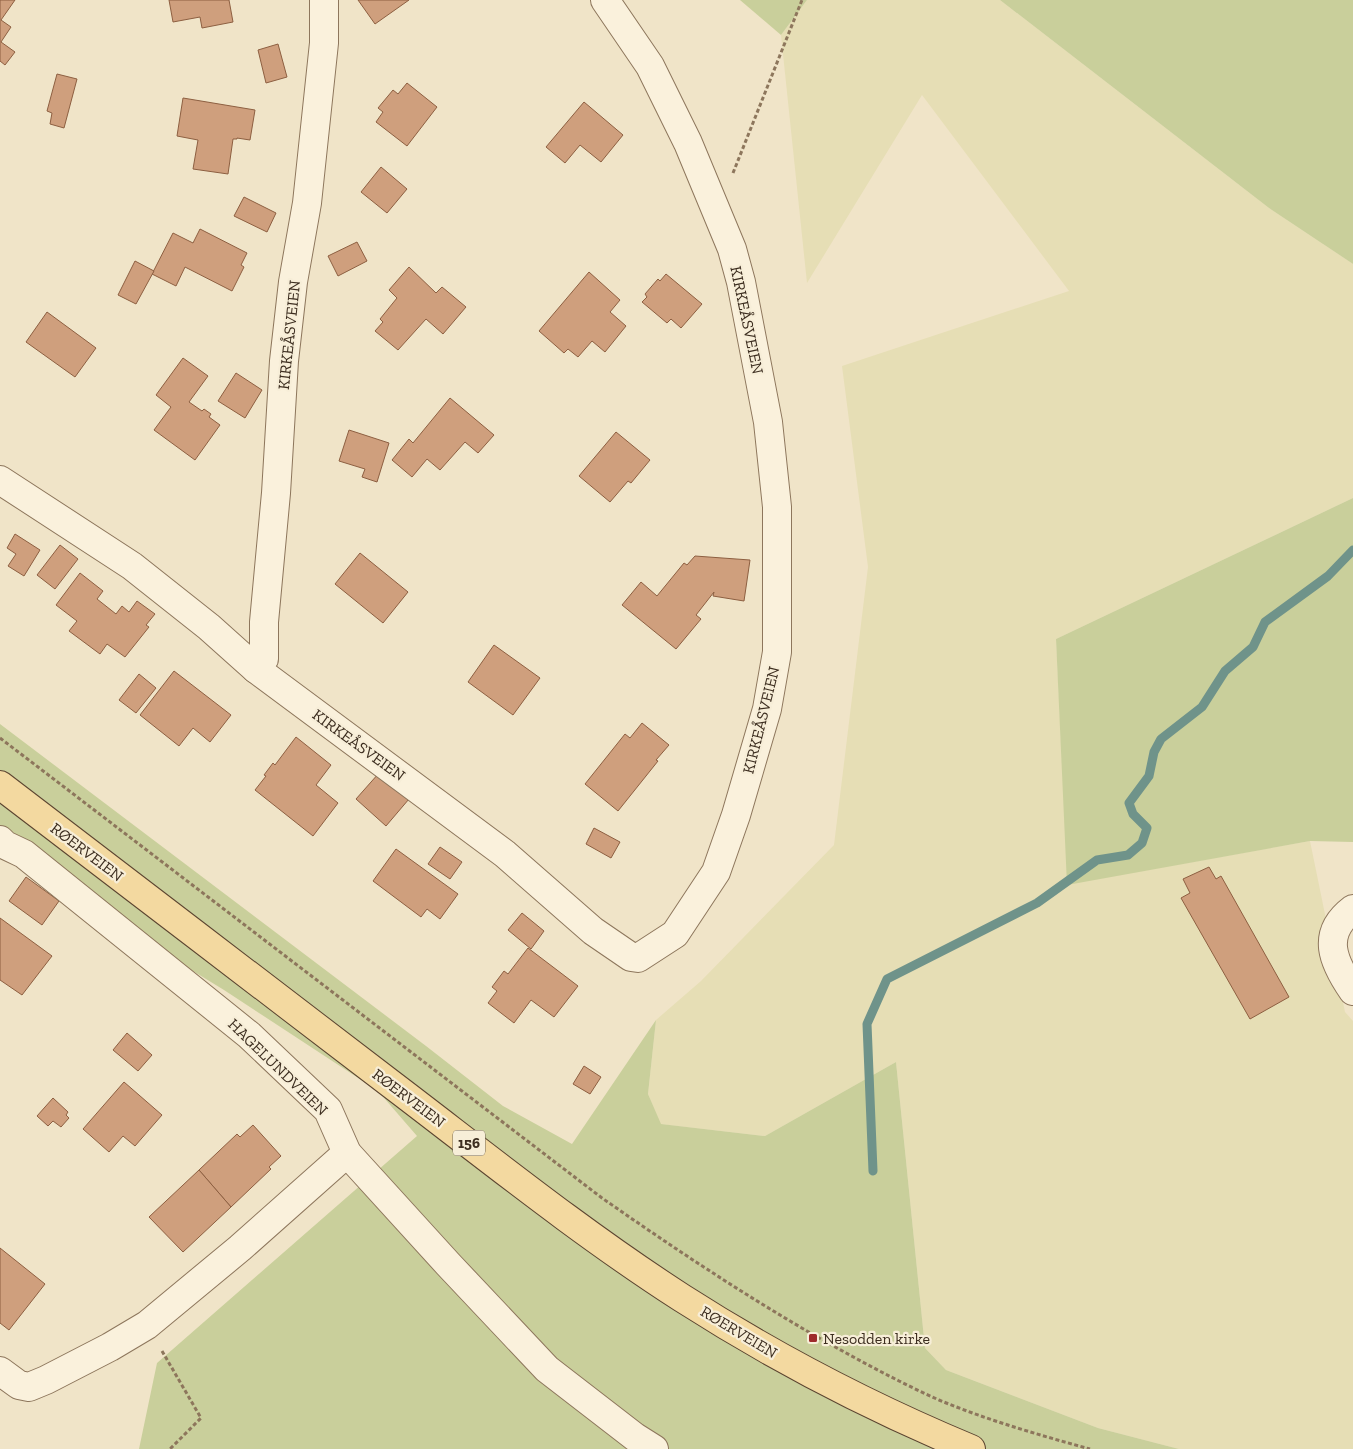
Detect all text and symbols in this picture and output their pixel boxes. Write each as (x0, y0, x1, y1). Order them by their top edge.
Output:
street label: KIRKEÅSVEIEN (726, 264, 768, 376)
street label: KIRKEÅSVEIEN (274, 279, 304, 391)
street label: KIRKEÅSVEIEN (738, 664, 784, 776)
street label: KIRKEÅSVEIEN (309, 705, 409, 785)
street label: RØERVEIEN (47, 818, 127, 886)
street label: HAGELUNDVEIEN (224, 1015, 332, 1120)
street label: RØERVEIEN (369, 1064, 449, 1132)
road number: 156 (453, 1130, 485, 1156)
street label: RØERVEIEN (697, 1302, 781, 1362)
place label: Nesodden kirke (823, 1329, 930, 1348)
marker: Nesodden kirke (807, 1332, 819, 1344)

